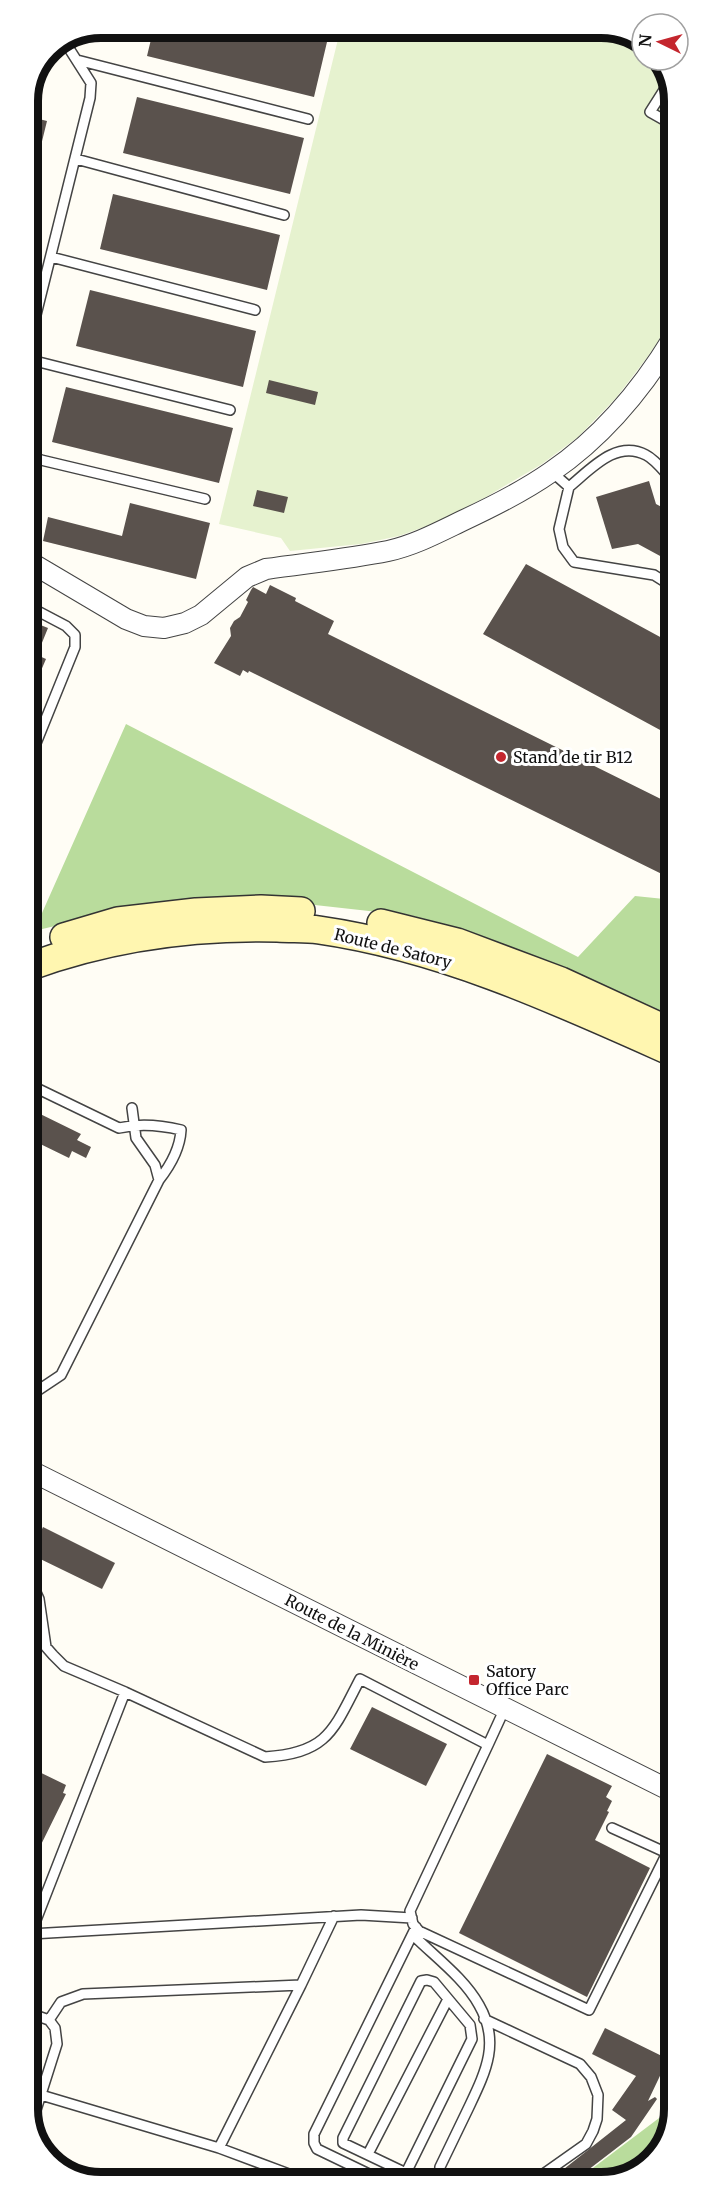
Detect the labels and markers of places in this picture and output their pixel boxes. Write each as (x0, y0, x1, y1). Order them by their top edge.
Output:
place label: Stand de tir B12 (513, 747, 633, 767)
marker: Stand de tir B12 (494, 750, 508, 764)
place label: Satory Office Parc (486, 1661, 569, 1699)
marker: Satory Office Parc (467, 1673, 481, 1687)

